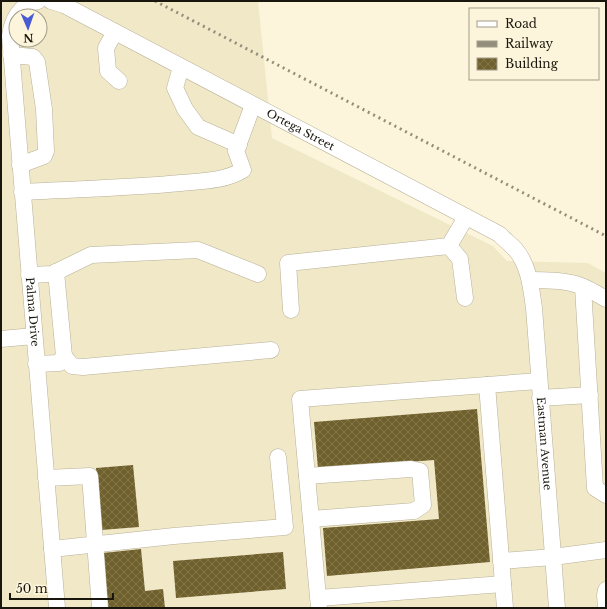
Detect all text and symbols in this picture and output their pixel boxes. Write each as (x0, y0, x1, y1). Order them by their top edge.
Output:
north arrow (8, 8, 48, 48)
legend (469, 8, 599, 80)
text: Road (505, 16, 537, 31)
text: N (22, 31, 34, 45)
text: Railway (505, 36, 554, 51)
text: Building (505, 56, 559, 71)
street label: Ortega Street (264, 106, 338, 154)
street label: Palma Drive (23, 277, 42, 347)
street label: Eastman Avenue (534, 396, 555, 491)
scale bar (10, 575, 113, 601)
text: 50 m (16, 581, 48, 596)

